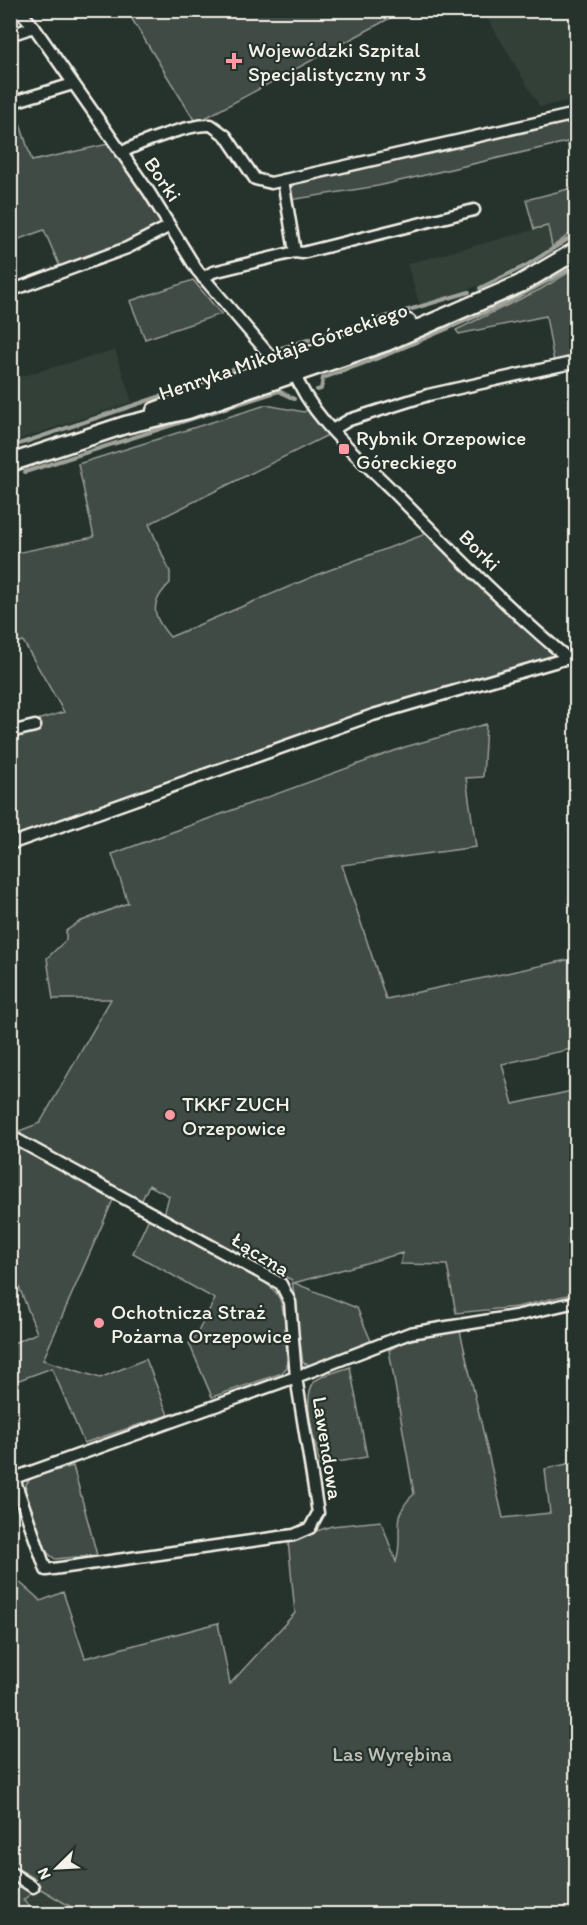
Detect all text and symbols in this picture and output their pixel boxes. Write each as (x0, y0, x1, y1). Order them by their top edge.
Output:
place label: Wojewódzki Szpital Specjalistyczny nr 3 (248, 37, 427, 86)
marker: Wojewódzki Szpital Specjalistyczny nr 3 (225, 52, 243, 70)
street label: Borki (139, 152, 187, 206)
street label: Henryka Mikołaja Góreckiego (155, 297, 411, 405)
place label: Rybnik Orzepowice Góreckiego (356, 425, 526, 474)
marker: Rybnik Orzepowice Góreckiego (337, 442, 351, 456)
street label: Borki (454, 524, 506, 576)
place label: TKKF ZUCH Orzepowice (182, 1091, 290, 1140)
marker: TKKF ZUCH Orzepowice (163, 1108, 177, 1122)
street label: Łączna (227, 1226, 295, 1282)
place label: Ochotnicza Straż Pożarna Orzepowice (111, 1299, 292, 1348)
marker: Ochotnicza Straż Pożarna Orzepowice (92, 1316, 106, 1330)
street label: Lawendowa (307, 1395, 349, 1501)
park label: Las Wyrębina (332, 1741, 452, 1766)
north arrow (27, 1838, 87, 1898)
text: N (33, 1865, 55, 1883)

